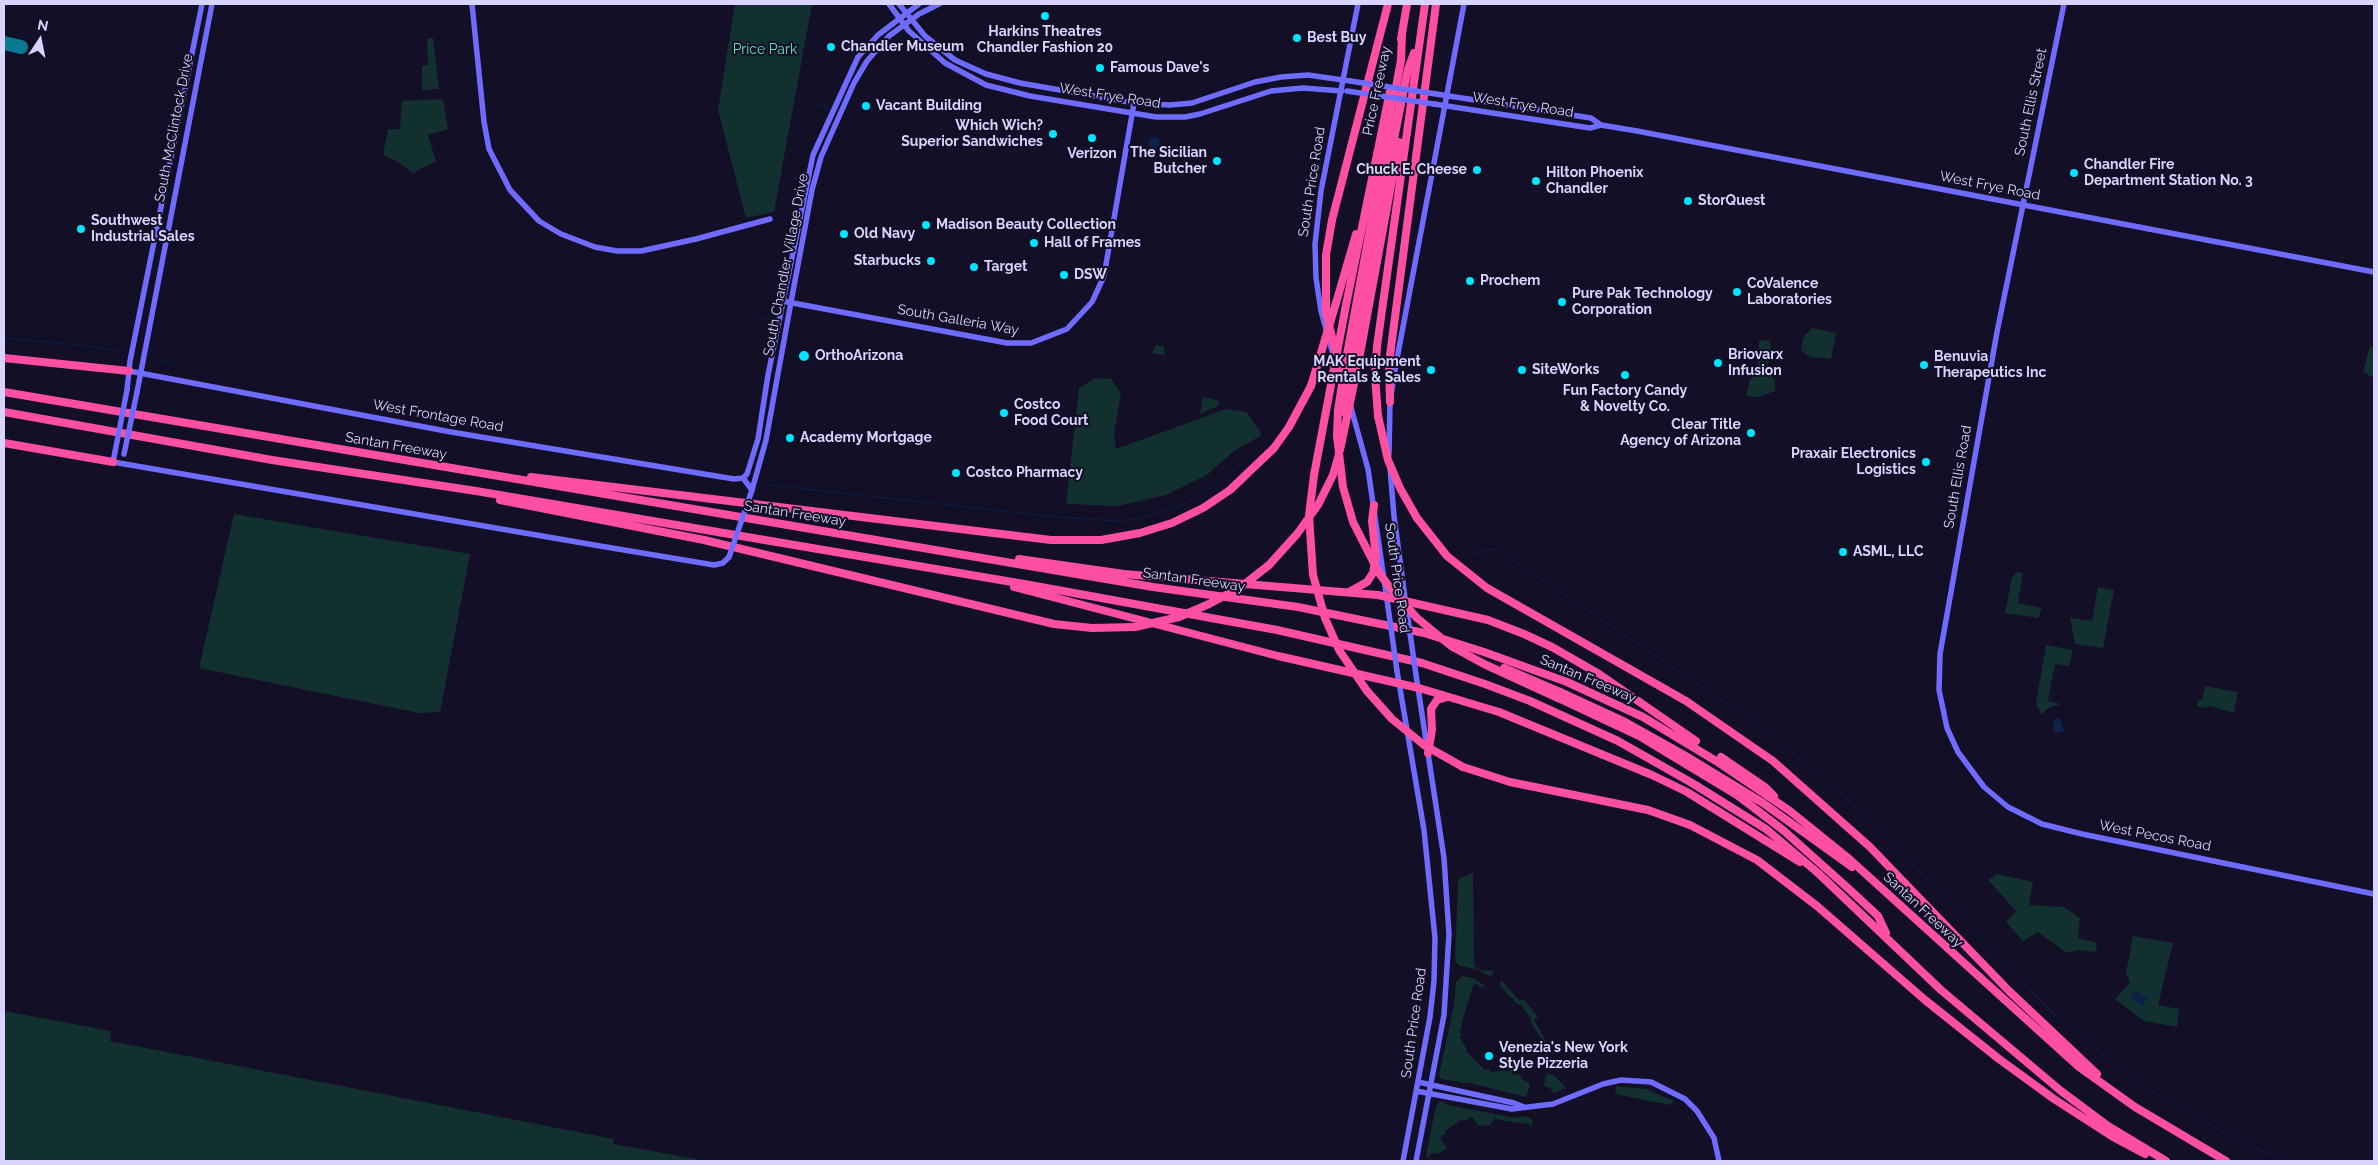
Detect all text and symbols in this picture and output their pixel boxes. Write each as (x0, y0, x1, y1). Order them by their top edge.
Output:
marker: Harkins Theatres Chandler Fashion 20 (1039, 10, 1051, 22)
north arrow (15, 15, 65, 65)
text: N (36, 16, 50, 34)
place label: Harkins Theatres Chandler Fashion 20 (977, 24, 1113, 56)
place label: Best Buy (1307, 30, 1366, 46)
marker: Best Buy (1291, 32, 1303, 44)
place label: Chandler Museum (841, 39, 964, 55)
marker: Chandler Museum (825, 41, 837, 53)
park label: Price Park (733, 42, 797, 58)
street label: Price Freeway (1359, 45, 1395, 137)
street label: South Ellis Street (2011, 47, 2051, 157)
street label: South McClintock Drive (151, 52, 197, 204)
place label: Famous Dave's (1110, 60, 1209, 76)
marker: Famous Dave's (1094, 62, 1106, 74)
street label: West Frye Road (1058, 80, 1162, 112)
street label: West Frye Road (1471, 89, 1575, 121)
place label: Vacant Building (876, 98, 982, 114)
marker: Vacant Building (860, 100, 872, 112)
place label: Which Wich? Superior Sandwiches (901, 118, 1043, 150)
street label: South Price Road (1295, 126, 1329, 238)
marker: Which Wich? Superior Sandwiches (1047, 128, 1059, 140)
marker: Verizon (1086, 132, 1098, 144)
place label: The Sicilian Butcher (1130, 145, 1207, 178)
place label: Verizon (1067, 146, 1117, 162)
marker: The Sicilian Butcher (1211, 155, 1223, 167)
place label: Chandler Fire Department Station No. 3 (2084, 157, 2253, 190)
place label: Chuck E. Cheese (1356, 162, 1467, 178)
marker: Chuck E. Cheese (1471, 164, 1483, 176)
place label: Hilton Phoenix Chandler (1546, 165, 1643, 198)
marker: Chandler Fire Department Station No. 3 (2068, 167, 2080, 179)
street label: West Frye Road (1938, 168, 2042, 204)
street label: South Chandler Village Drive (760, 172, 812, 358)
marker: Hilton Phoenix Chandler (1530, 175, 1542, 187)
place label: StorQuest (1698, 193, 1765, 209)
marker: StorQuest (1682, 195, 1694, 207)
place label: Southwest Industrial Sales (91, 213, 195, 246)
place label: Madison Beauty Collection (936, 217, 1116, 233)
marker: Madison Beauty Collection (920, 219, 932, 231)
marker: Southwest Industrial Sales (75, 223, 87, 235)
place label: Old Navy (854, 226, 915, 242)
marker: Old Navy (838, 228, 850, 240)
place label: Hall of Frames (1044, 235, 1141, 251)
marker: Hall of Frames (1028, 237, 1040, 249)
place label: Starbucks (854, 253, 921, 269)
marker: Starbucks (925, 255, 937, 267)
place label: Target (984, 259, 1027, 275)
marker: Target (968, 261, 980, 273)
place label: DSW (1074, 267, 1107, 283)
marker: DSW (1058, 269, 1070, 281)
place label: Prochem (1480, 273, 1540, 289)
marker: Prochem (1464, 275, 1476, 287)
place label: CoValence Laboratories (1747, 276, 1832, 308)
place label: Pure Pak Technology Corporation (1572, 286, 1713, 318)
marker: CoValence Laboratories (1731, 286, 1743, 298)
marker: Pure Pak Technology Corporation (1556, 296, 1568, 308)
street label: South Galleria Way (896, 301, 1020, 339)
place label: Briovarx Infusion (1728, 347, 1783, 380)
place label: OrthoArizona (815, 348, 903, 364)
marker: OrthoArizona (797, 349, 811, 363)
place label: Benuvia Therapeutics Inc (1934, 349, 2046, 382)
place label: MAK Equipment Rentals & Sales (1313, 354, 1421, 387)
marker: Briovarx Infusion (1712, 357, 1724, 369)
marker: Benuvia Therapeutics Inc (1918, 359, 1930, 371)
place label: SiteWorks (1532, 362, 1599, 378)
marker: MAK Equipment Rentals & Sales (1425, 364, 1437, 376)
marker: SiteWorks (1516, 364, 1528, 376)
marker: Fun Factory Candy & Novelty Co. (1619, 369, 1631, 381)
place label: Fun Factory Candy & Novelty Co. (1563, 383, 1687, 416)
street label: West Frontage Road (371, 396, 505, 436)
place label: Costco Food Court (1014, 397, 1088, 430)
marker: Costco Food Court (998, 407, 1010, 419)
place label: Clear Title Agency of Arizona (1620, 417, 1741, 450)
street label: South Ellis Road (1941, 424, 1975, 530)
marker: Clear Title Agency of Arizona (1745, 427, 1757, 439)
street label: Santan Freeway (344, 429, 448, 463)
place label: Academy Mortgage (800, 430, 932, 446)
marker: Academy Mortgage (784, 432, 796, 444)
place label: Praxair Electronics Logistics (1791, 446, 1916, 478)
marker: Praxair Electronics Logistics (1920, 456, 1932, 468)
place label: Costco Pharmacy (966, 465, 1083, 481)
marker: Costco Pharmacy (950, 467, 962, 479)
street label: Santan Freeway (743, 498, 847, 530)
street label: South Price Road (1381, 522, 1413, 634)
place label: ASML, LLC (1853, 544, 1923, 560)
marker: ASML, LLC (1837, 546, 1849, 558)
street label: Santan Freeway (1142, 565, 1246, 595)
street label: Santan Freeway (1537, 651, 1639, 707)
street label: West Pecos Road (2098, 817, 2212, 855)
street label: Santan Freeway (1880, 869, 1966, 951)
street label: South Price Road (1398, 967, 1430, 1079)
place label: Venezia's New York Style Pizzeria (1499, 1040, 1628, 1072)
marker: Venezia's New York Style Pizzeria (1483, 1050, 1495, 1062)

